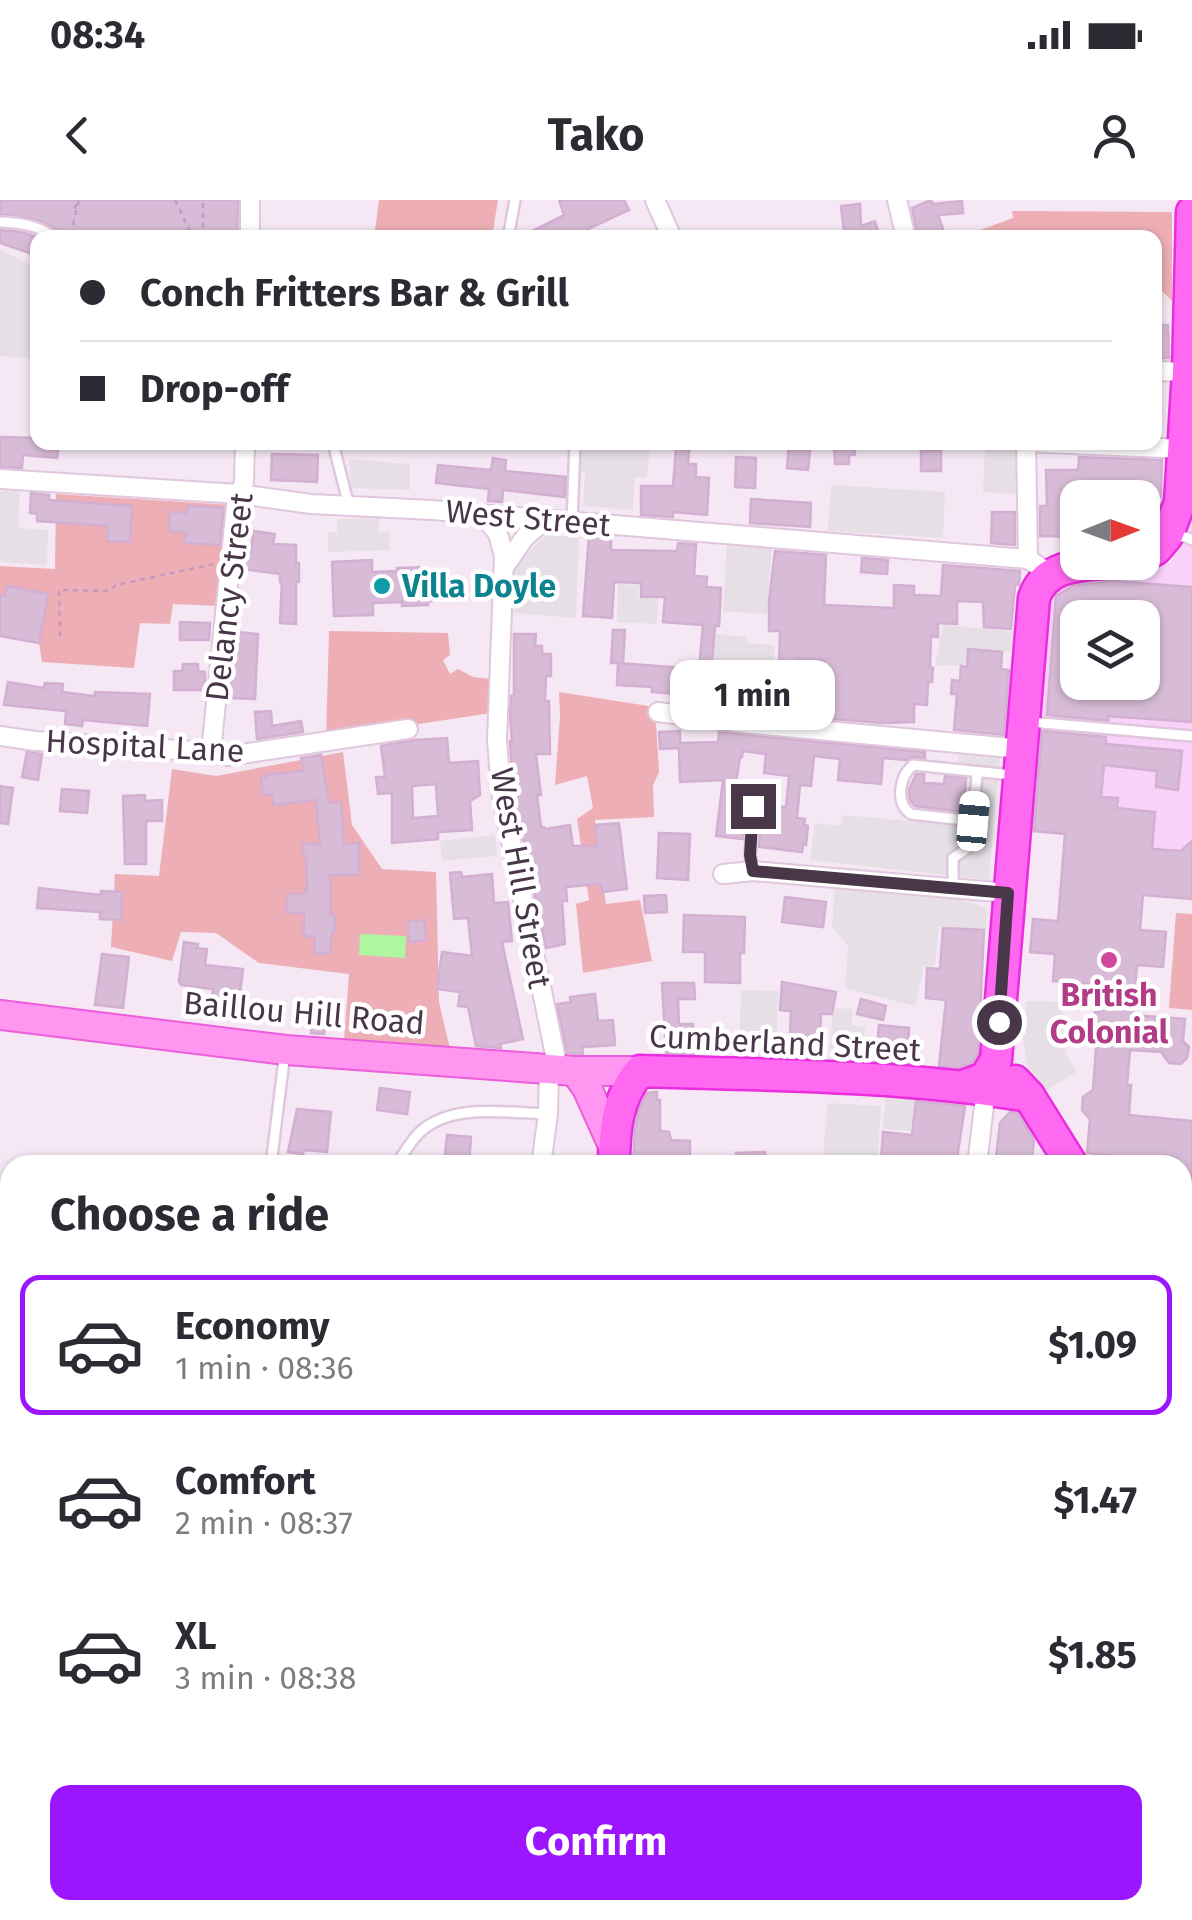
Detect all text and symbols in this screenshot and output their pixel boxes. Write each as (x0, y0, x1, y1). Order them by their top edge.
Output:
text: 08:34 (50, 12, 145, 58)
icon: back (50, 108, 105, 163)
text: Tako (547, 108, 645, 162)
icon: person (1087, 108, 1142, 163)
text: Conch Fritters Bar & Grill (140, 270, 569, 316)
text: Drop-off (140, 366, 288, 412)
north arrow (1060, 480, 1160, 580)
map controls (1060, 480, 1160, 700)
street label: Delancy Street (197, 490, 261, 703)
street label: West Street (444, 492, 612, 544)
place label: Villa Doyle (401, 567, 556, 605)
marker: Villa Doyle (371, 575, 393, 597)
button: layers (1060, 600, 1160, 700)
callout: 1 min (670, 661, 836, 731)
text: 1 min (714, 676, 791, 714)
street label: Hospital Lane (45, 722, 245, 770)
street label: West Hill Street (483, 765, 559, 992)
route end (731, 784, 776, 829)
car (955, 790, 991, 852)
marker: British Colonial (1098, 949, 1120, 971)
place label: British Colonial (1050, 976, 1169, 1051)
street label: Baillou Hill Road (182, 984, 426, 1042)
route start (977, 1000, 1022, 1045)
street label: Cumberland Street (648, 1017, 922, 1069)
text: Choose a ride (50, 1188, 329, 1242)
icon: car (55, 1300, 145, 1390)
text: Economy (175, 1303, 330, 1349)
text: $1.09 (1048, 1322, 1137, 1368)
text: 1 min · 08:36 (175, 1349, 354, 1387)
icon: car (55, 1455, 145, 1545)
text: Comfort (175, 1458, 316, 1504)
text: $1.47 (1053, 1477, 1137, 1523)
text: 2 min · 08:37 (175, 1504, 353, 1542)
icon: car (55, 1610, 145, 1700)
text: XL (175, 1613, 217, 1659)
text: $1.85 (1048, 1632, 1137, 1678)
text: 3 min · 08:38 (175, 1659, 356, 1697)
button: Confirm (50, 1785, 1142, 1900)

